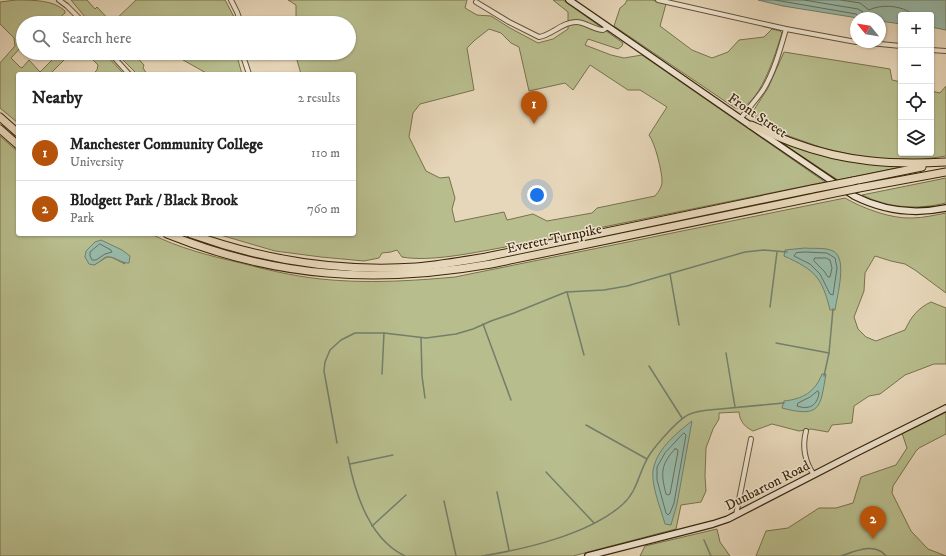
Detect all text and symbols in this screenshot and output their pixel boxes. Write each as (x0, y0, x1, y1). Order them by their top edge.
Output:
north arrow (850, 12, 886, 48)
map controls (898, 12, 934, 156)
button: + (898, 12, 934, 48)
search box (16, 16, 356, 60)
icon: search (30, 27, 52, 49)
text: Search here (62, 29, 131, 48)
button: − (898, 48, 934, 84)
button: locate (898, 84, 934, 120)
text: Nearby (32, 87, 82, 109)
street label: Front Street (724, 89, 791, 143)
text: 2 results (298, 90, 340, 106)
pin: 1 (521, 91, 547, 124)
button: layers (898, 120, 934, 156)
text: Manchester Community College (70, 135, 263, 154)
text: 1 (43, 145, 47, 161)
text: 110 m (311, 145, 340, 161)
text: University (70, 154, 124, 170)
your location (527, 185, 547, 205)
text: Blodgett Park / Black Brook (70, 191, 238, 210)
text: 2 (42, 201, 48, 217)
text: 760 m (307, 201, 340, 217)
text: Park (70, 210, 94, 226)
street label: Everett Turnpike (505, 220, 604, 258)
street label: Dunbarton Road (722, 457, 813, 515)
pin: 2 (860, 506, 886, 539)

